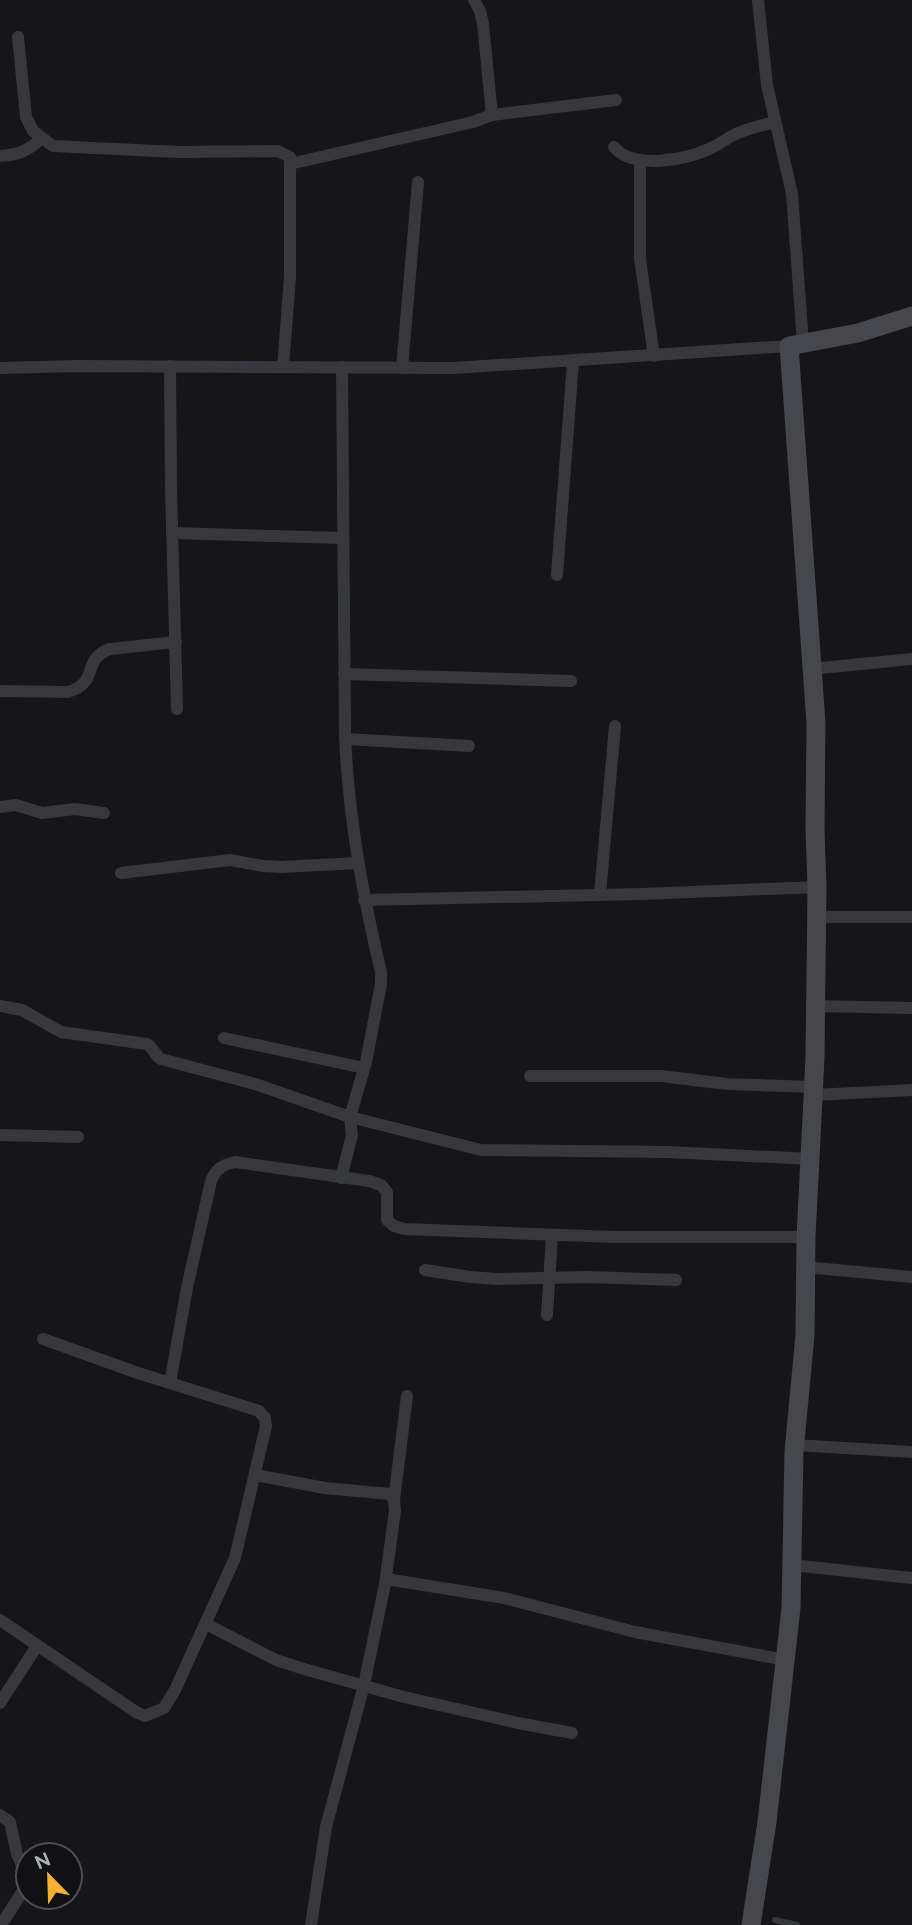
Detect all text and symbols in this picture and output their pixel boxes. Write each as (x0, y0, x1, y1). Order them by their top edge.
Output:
north arrow (14, 1841, 84, 1911)
text: N (31, 1847, 53, 1873)

